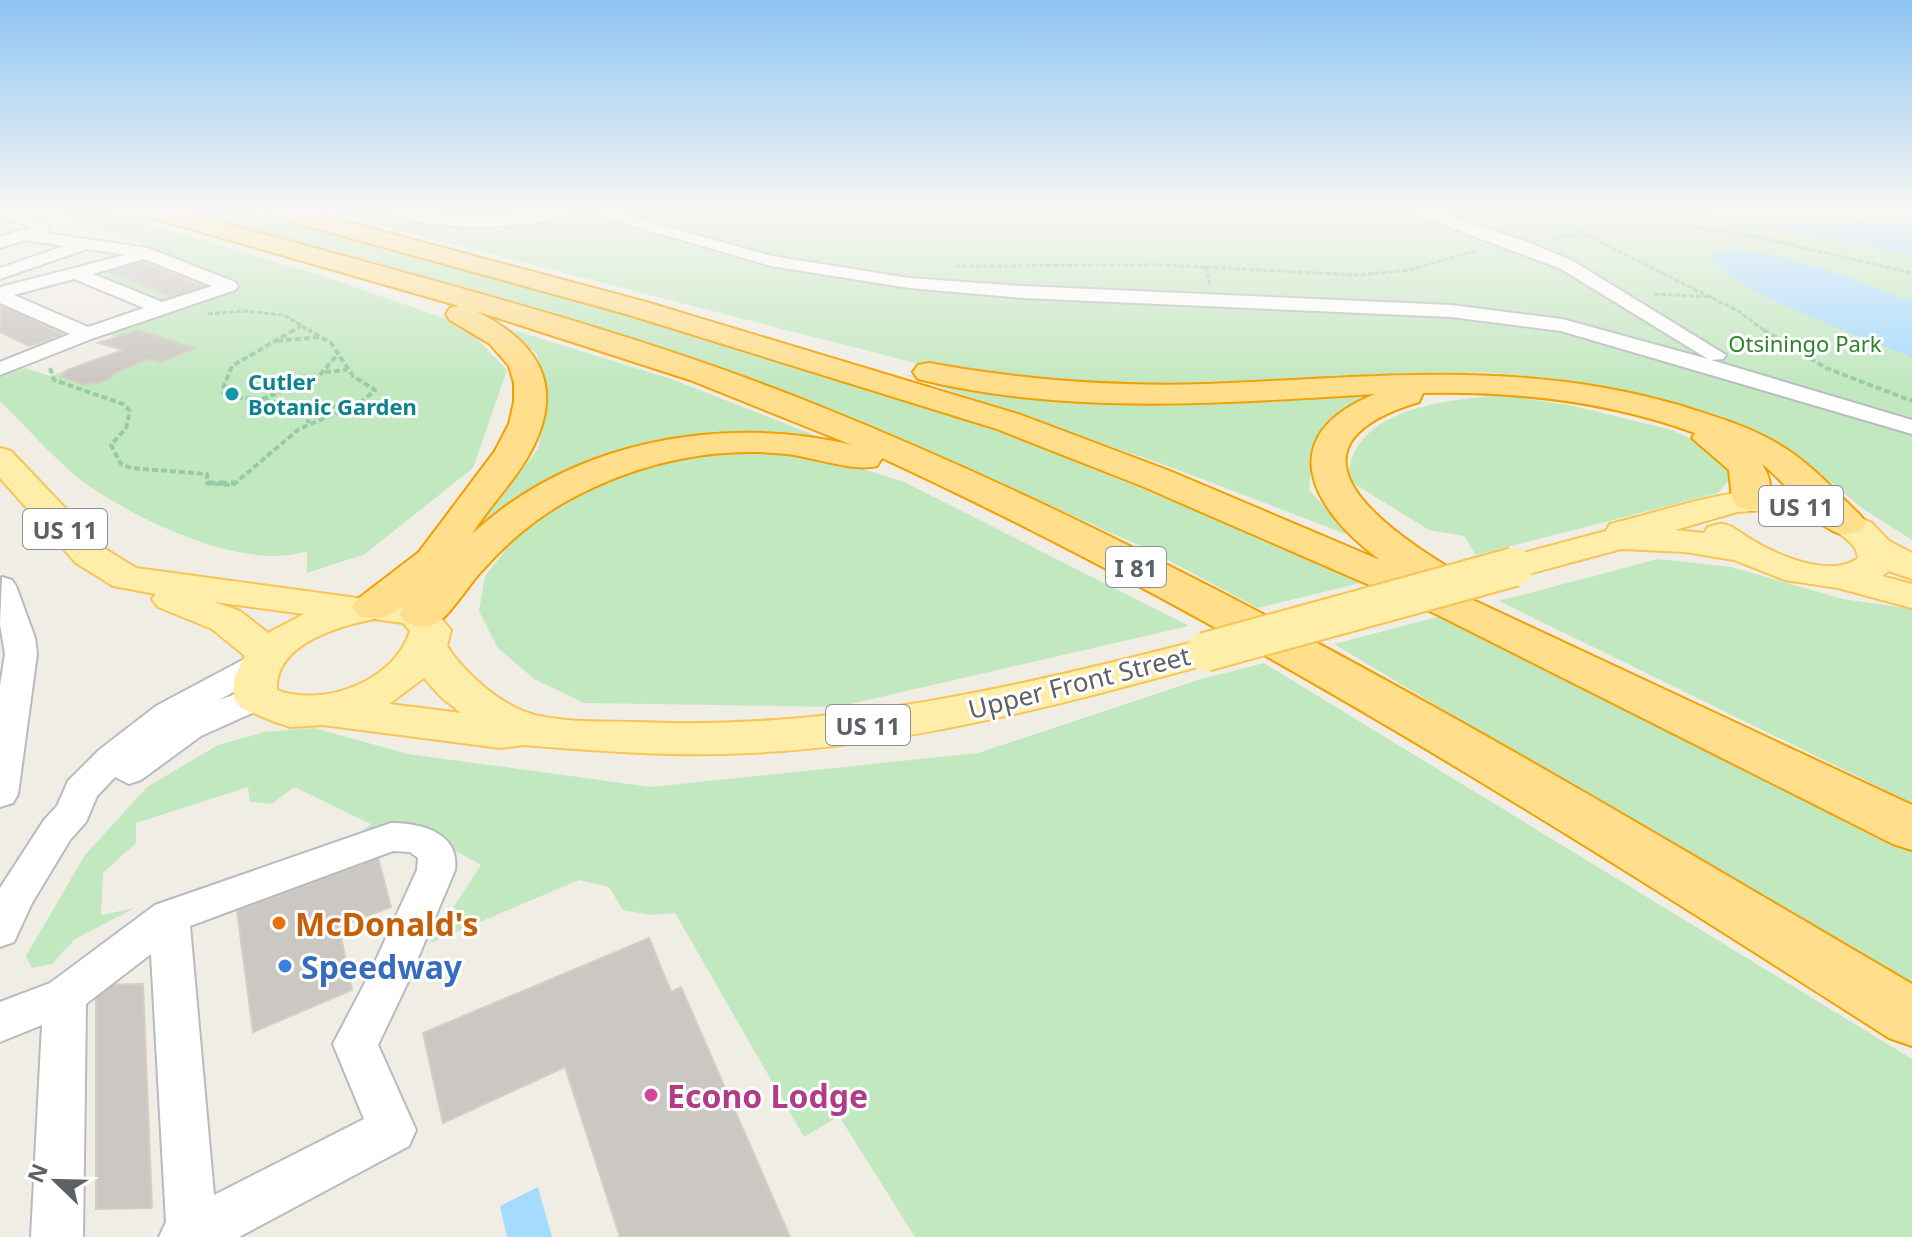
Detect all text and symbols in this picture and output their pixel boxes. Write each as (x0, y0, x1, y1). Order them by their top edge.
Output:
park label: Otsiningo Park (1728, 328, 1882, 358)
place label: Cutler Botanic Garden (248, 366, 417, 421)
marker: Cutler Botanic Garden (223, 385, 241, 403)
road number: US 11 (1759, 486, 1843, 526)
road number: US 11 (23, 509, 107, 549)
road number: I 81 (1106, 547, 1166, 587)
street label: Upper Front Street (964, 637, 1194, 727)
road number: US 11 (826, 705, 910, 745)
place label: McDonald's (295, 902, 478, 945)
marker: McDonald's (270, 914, 288, 932)
place label: Speedway (301, 945, 463, 988)
marker: Speedway (276, 957, 294, 975)
place label: Econo Lodge (667, 1074, 868, 1117)
marker: Econo Lodge (642, 1086, 660, 1104)
north arrow (16, 1141, 96, 1221)
text: N (19, 1159, 54, 1187)

